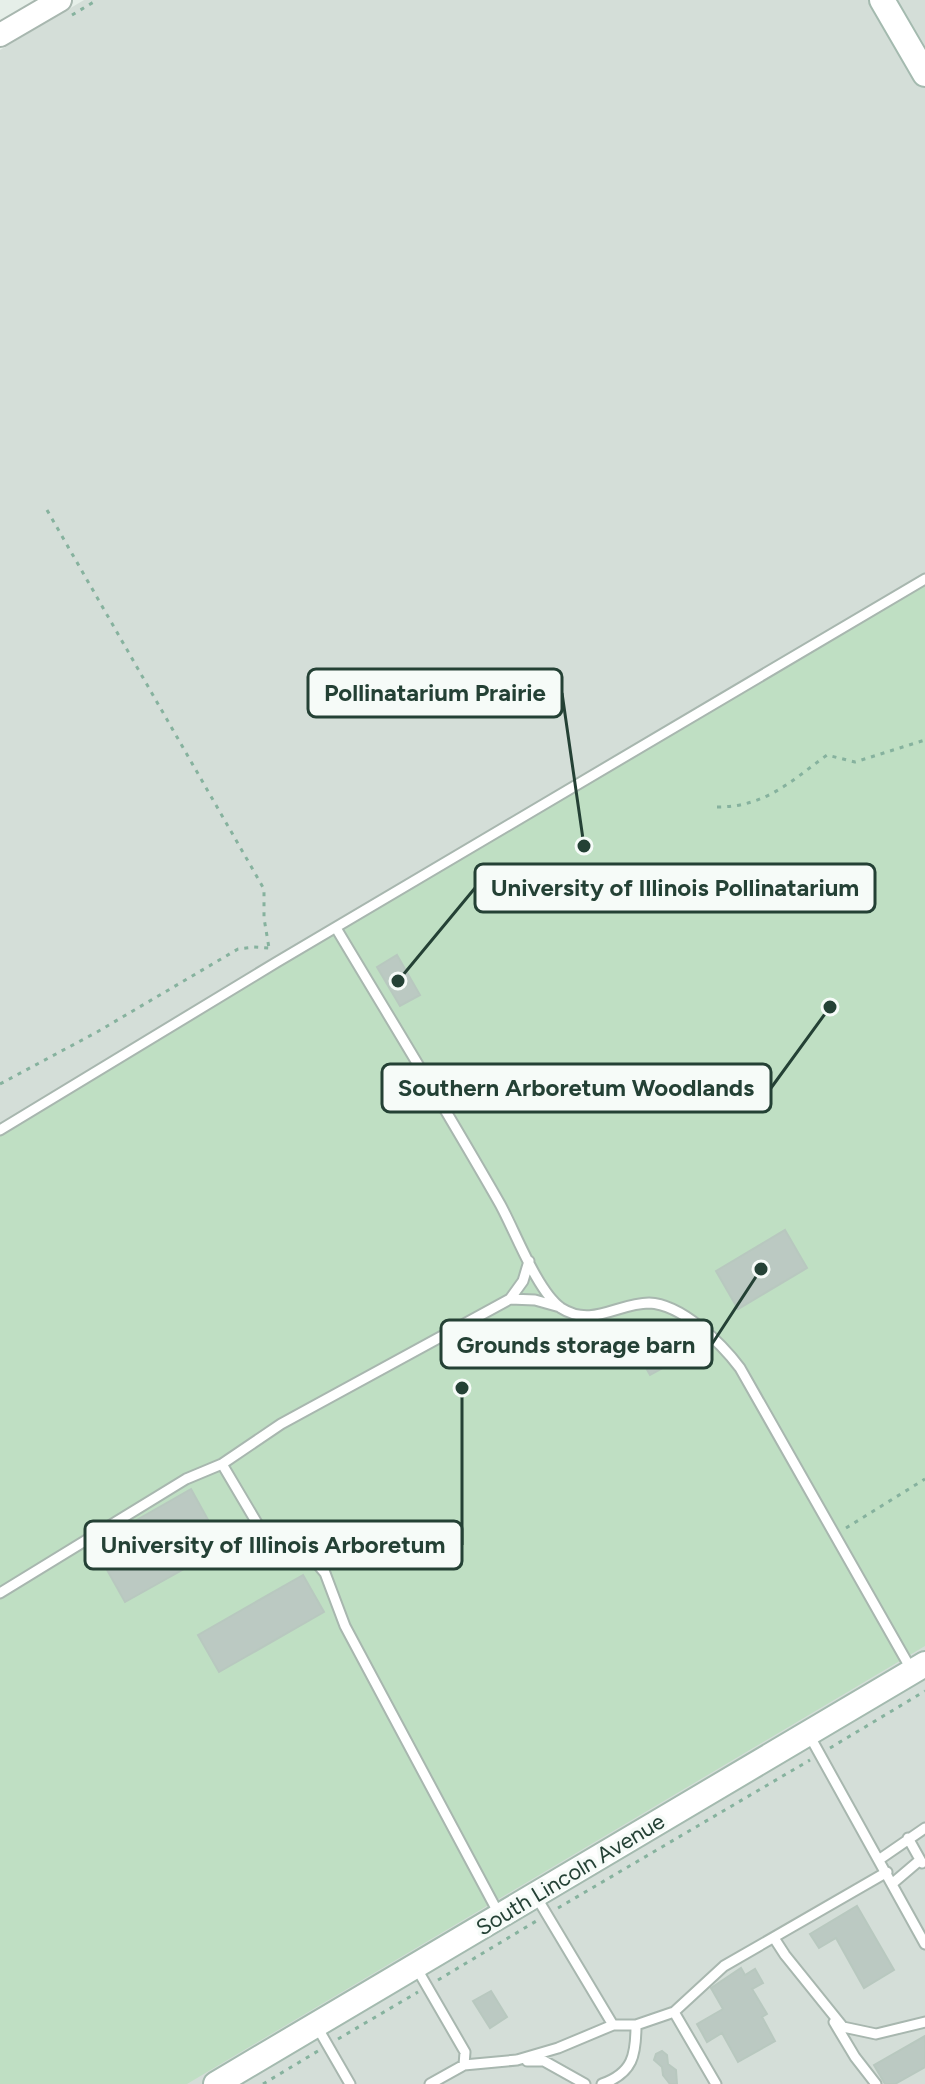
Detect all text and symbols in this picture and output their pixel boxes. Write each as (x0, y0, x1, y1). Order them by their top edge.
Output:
callout: Pollinatarium Prairie (308, 669, 562, 717)
text: Pollinatarium Prairie (324, 678, 546, 707)
callout: University of Illinois Pollinatarium (475, 864, 875, 912)
text: University of Illinois Pollinatarium (491, 873, 859, 902)
callout: Southern Arboretum Woodlands (382, 1064, 771, 1112)
text: Southern Arboretum Woodlands (398, 1073, 754, 1102)
callout: Grounds storage barn (441, 1320, 712, 1368)
text: Grounds storage barn (456, 1330, 696, 1359)
callout: University of Illinois Arboretum (85, 1521, 462, 1569)
text: University of Illinois Arboretum (101, 1530, 445, 1559)
street label: South Lincoln Avenue (471, 1807, 669, 1941)

